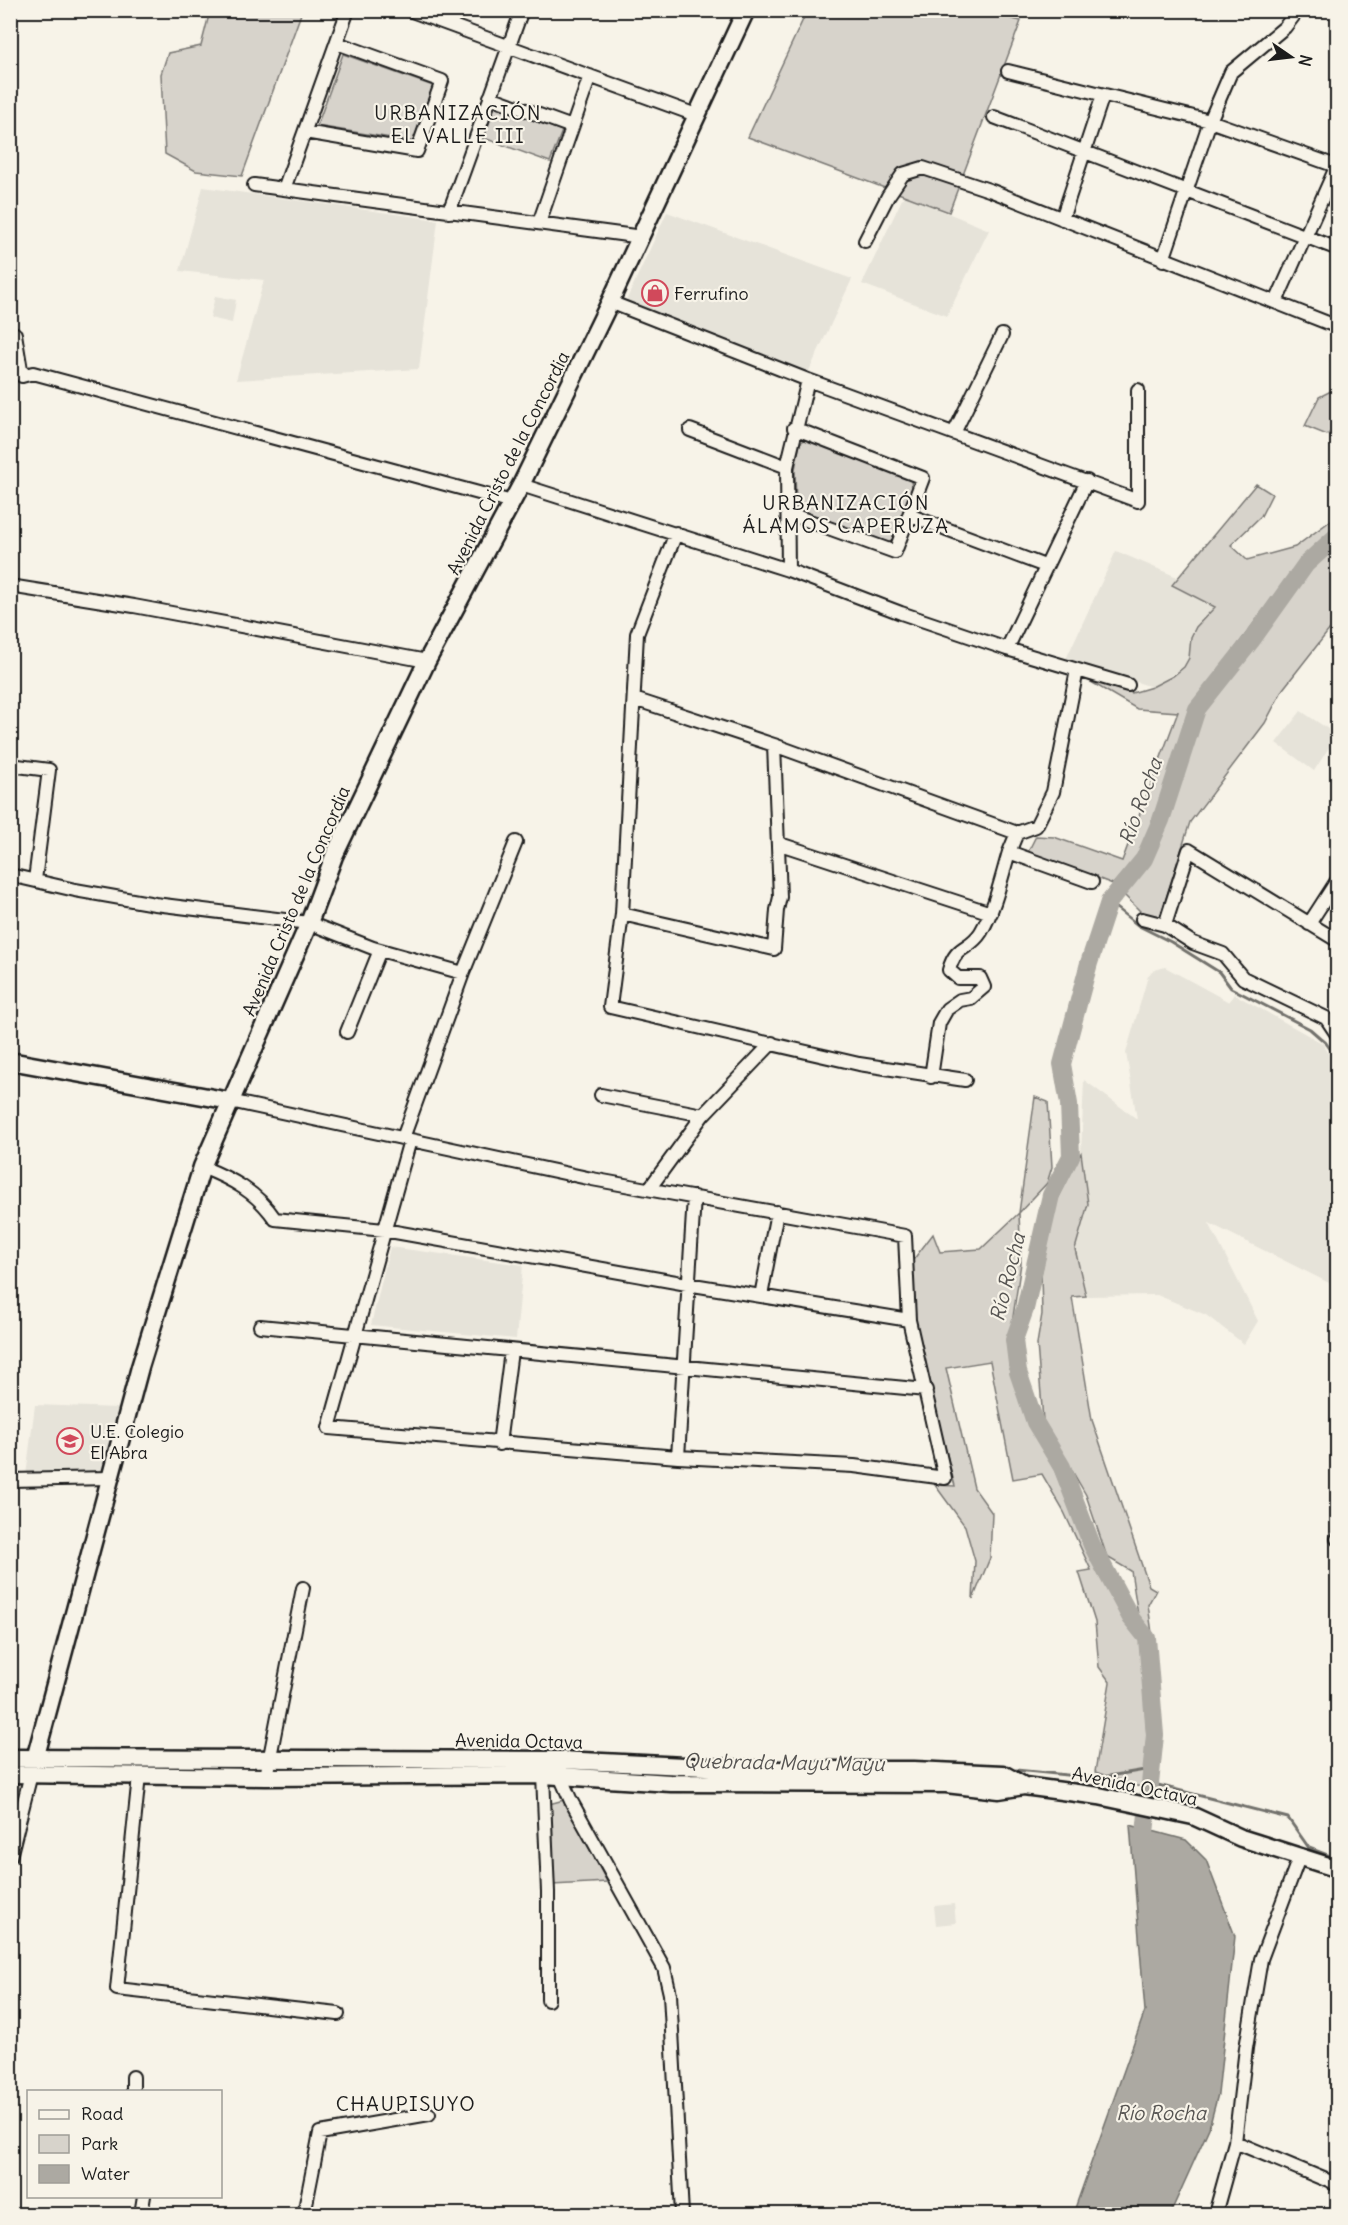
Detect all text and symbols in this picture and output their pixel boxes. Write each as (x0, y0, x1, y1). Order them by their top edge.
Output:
north arrow (1261, 27, 1321, 87)
text: N (1295, 53, 1317, 68)
district label: URBANIZACIÓN EL VALLE III (374, 100, 542, 148)
shop icon: Ferrufino (640, 278, 670, 308)
place label: Ferrufino (674, 282, 749, 305)
street label: Avenida Cristo de la Concordia (442, 347, 574, 579)
district label: URBANIZACIÓN ÁLAMOS CAPERUZA (742, 490, 950, 538)
water label: Río Rocha (1113, 753, 1168, 848)
street label: Avenida Cristo de la Concordia (237, 783, 355, 1019)
water label: Río Rocha (984, 1229, 1030, 1324)
place label: U.E. Colegio El Abra (90, 1420, 184, 1464)
school or university icon: U.E. Colegio El Abra (55, 1426, 85, 1456)
street label: Avenida Octava (455, 1728, 583, 1754)
water label: Quebrada Mayu Mayu (683, 1748, 886, 1776)
street label: Avenida Octava (1070, 1761, 1200, 1811)
legend (27, 2090, 222, 2198)
district label: CHAUPISUYO (336, 2091, 476, 2116)
water label: Río Rocha (1116, 2100, 1208, 2125)
text: Road (81, 2102, 124, 2125)
text: Park (81, 2132, 118, 2155)
text: Water (81, 2162, 131, 2185)

